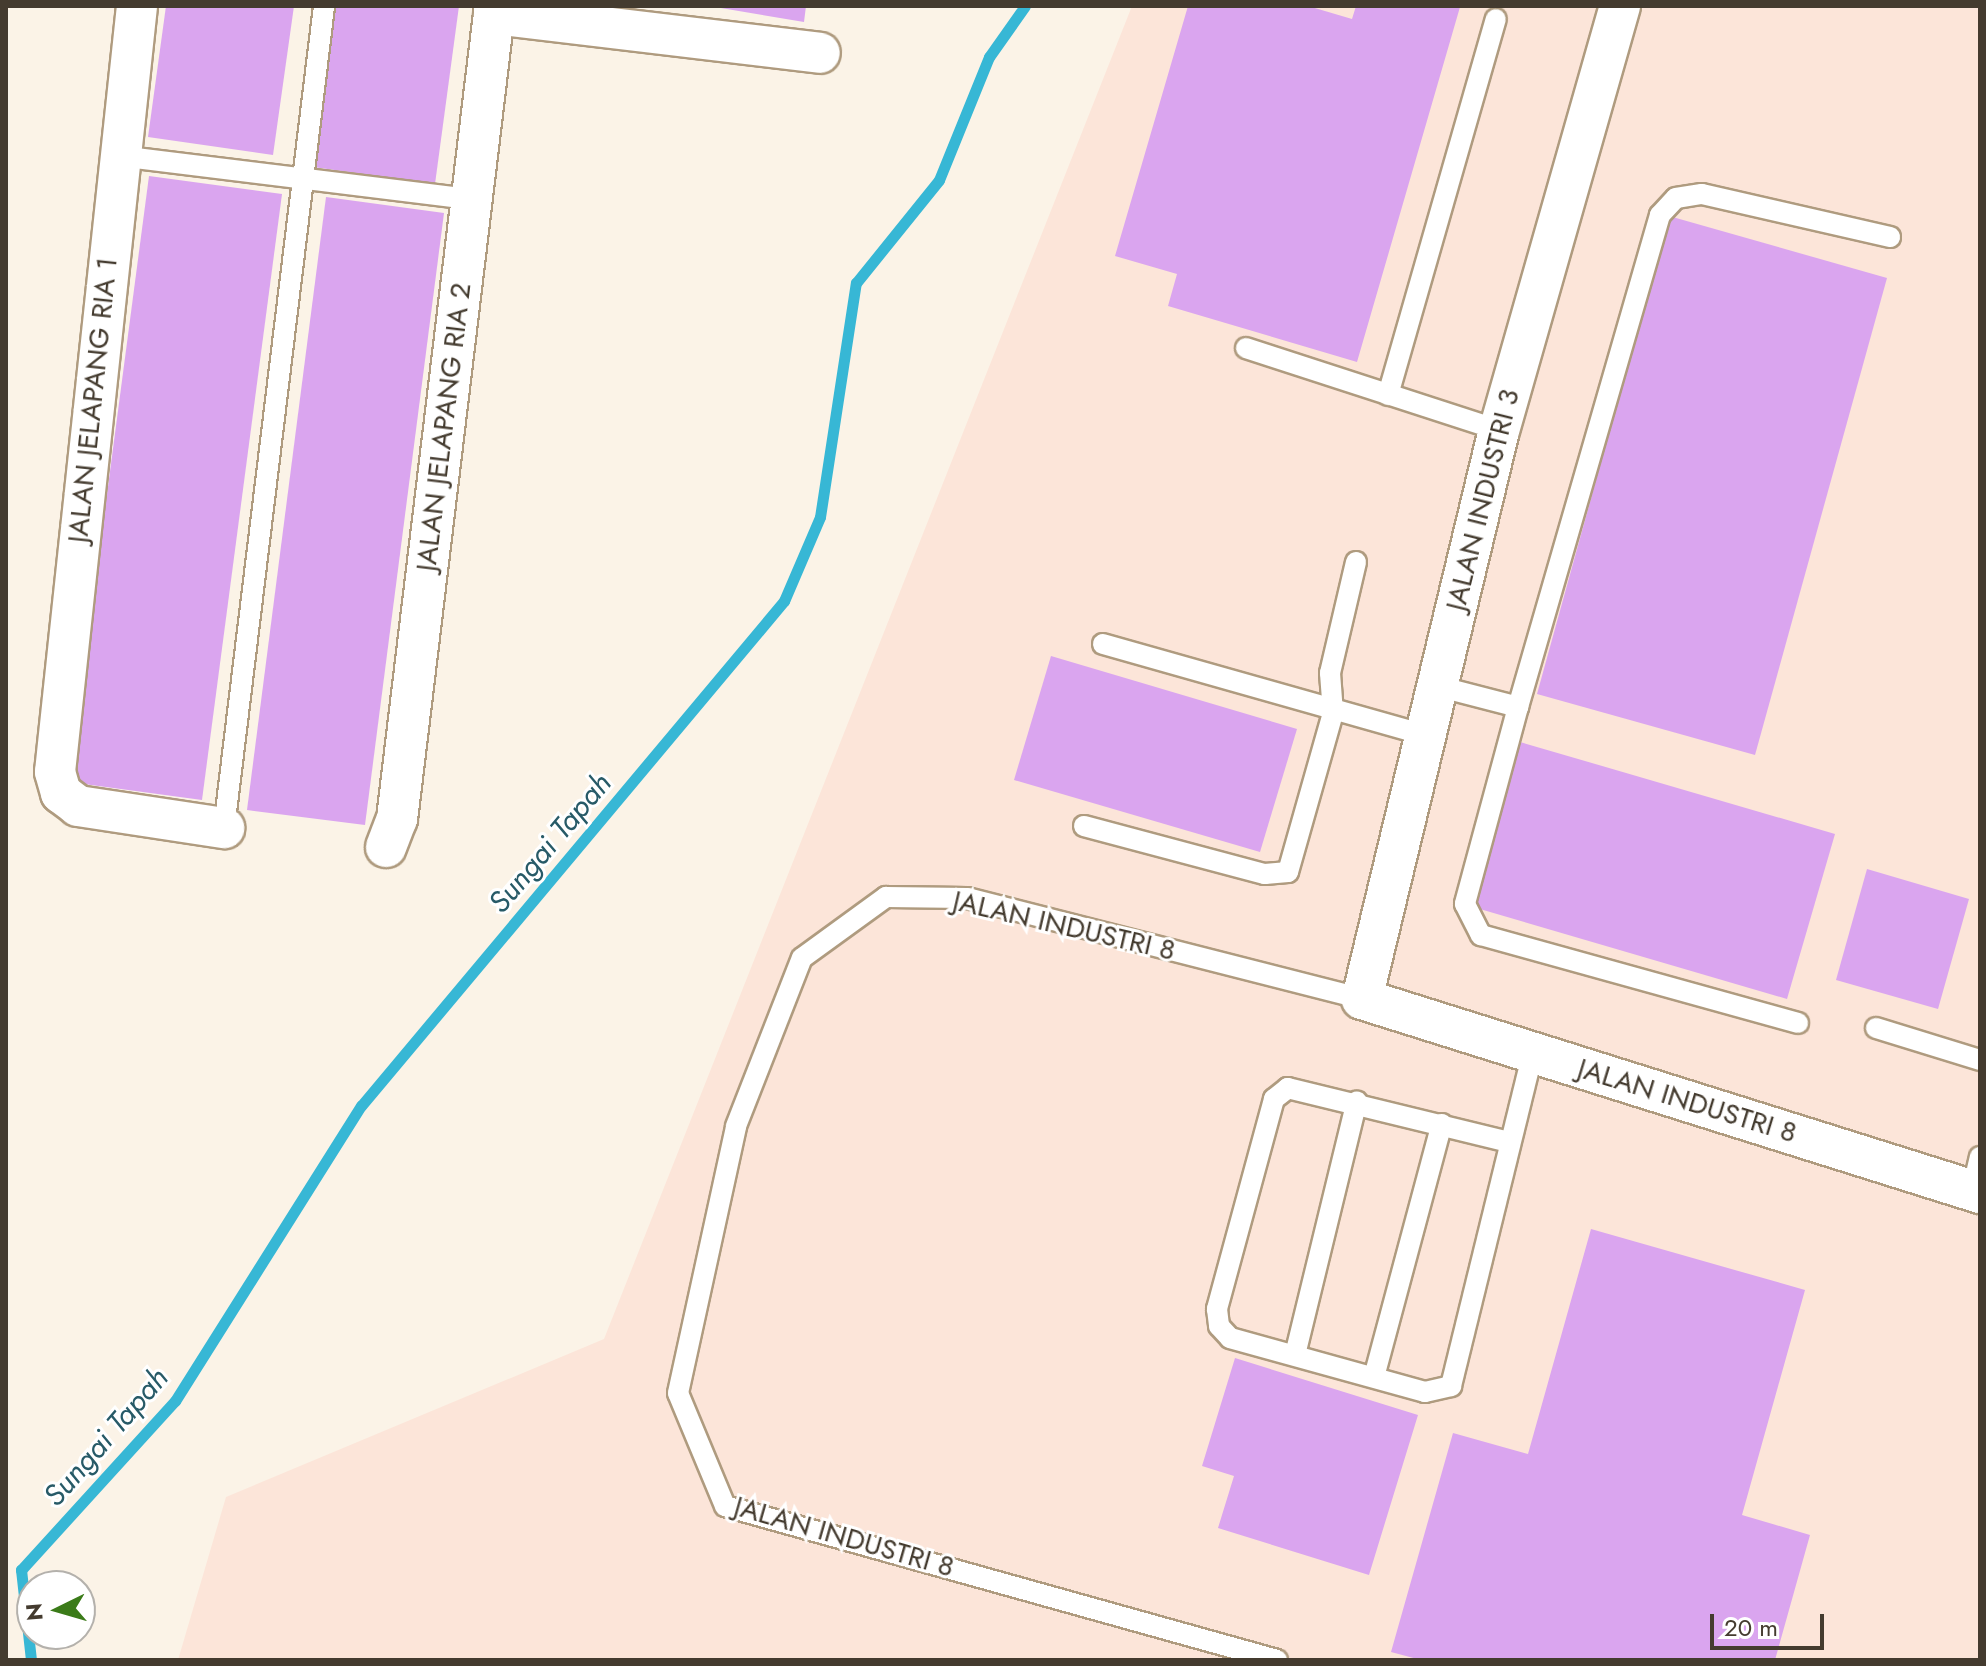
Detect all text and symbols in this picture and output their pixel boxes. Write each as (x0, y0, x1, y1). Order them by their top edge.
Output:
street label: JALAN JELAPANG RIA 1 (61, 256, 125, 544)
street label: JALAN JELAPANG RIA 2 (410, 281, 478, 573)
street label: JALAN INDUSTRI 3 (1439, 386, 1527, 614)
water label: Sungai Tapah (481, 766, 619, 920)
street label: JALAN INDUSTRI 8 (950, 884, 1178, 968)
street label: JALAN INDUSTRI 8 (1574, 1052, 1800, 1150)
water label: Sungai Tapah (36, 1360, 176, 1514)
street label: JALAN INDUSTRI 8 (730, 1490, 958, 1584)
north arrow (16, 1570, 96, 1650)
scale bar (1714, 1598, 1828, 1648)
text: N (17, 1602, 51, 1622)
text: 20 m (1724, 1610, 1778, 1645)

